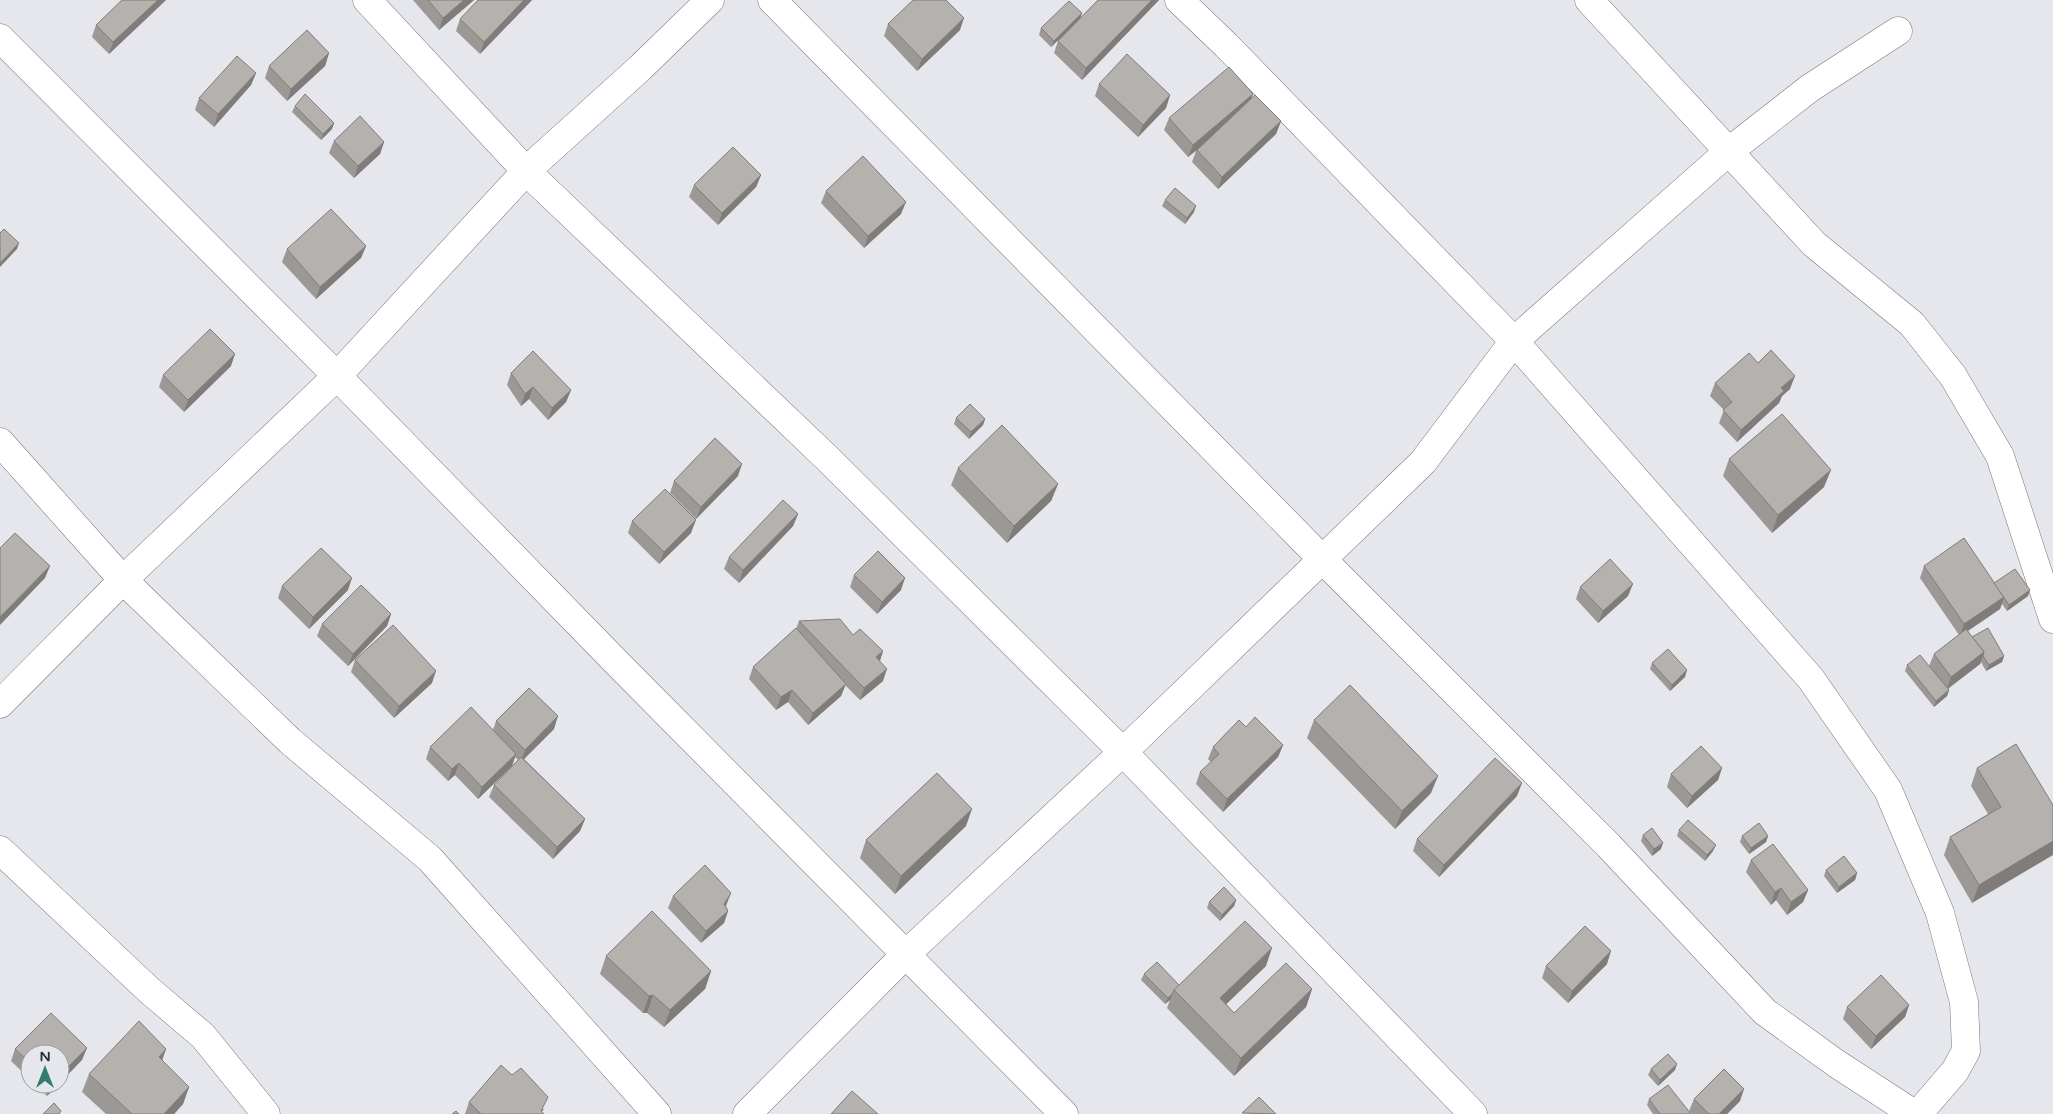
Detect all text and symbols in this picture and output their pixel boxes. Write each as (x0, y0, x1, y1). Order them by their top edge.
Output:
north arrow (20, 1044, 70, 1094)
text: N (39, 1048, 51, 1065)

